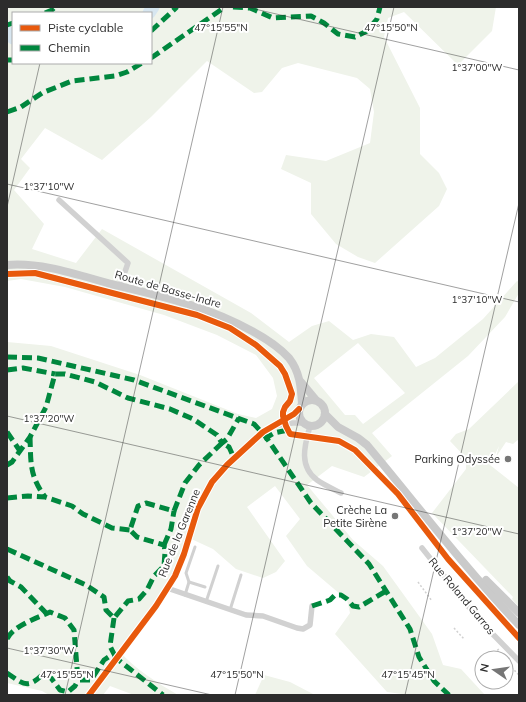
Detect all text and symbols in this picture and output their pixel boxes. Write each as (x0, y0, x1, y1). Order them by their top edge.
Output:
legend (12, 12, 152, 64)
text: Piste cyclable (48, 20, 123, 35)
text: 47°15'55"N (194, 21, 248, 34)
text: 47°15'50"N (364, 21, 418, 34)
text: Chemin (48, 40, 90, 55)
text: 1°37'00"W (452, 61, 502, 74)
text: 1°37'10"W (24, 180, 74, 193)
street label: Route de Basse-Indre (113, 267, 223, 311)
text: 1°37'10"W (452, 293, 502, 306)
text: 1°37'20"W (24, 412, 74, 425)
place label: Parking Odyssée (415, 452, 500, 466)
marker: Parking Odyssée (503, 454, 513, 464)
street label: Rue de la Garenne (155, 487, 203, 579)
place label: Crèche La Petite Sirène (323, 503, 387, 530)
marker: Crèche La Petite Sirène (390, 511, 400, 521)
text: 1°37'20"W (452, 525, 502, 538)
street label: Rue Roland Garros (426, 555, 498, 637)
text: 1°37'30"W (24, 644, 74, 657)
north arrow (474, 650, 514, 690)
text: N (477, 662, 492, 673)
text: 47°15'55"N (40, 668, 94, 681)
text: 47°15'50"N (210, 668, 264, 681)
text: 47°15'45"N (381, 668, 435, 681)

